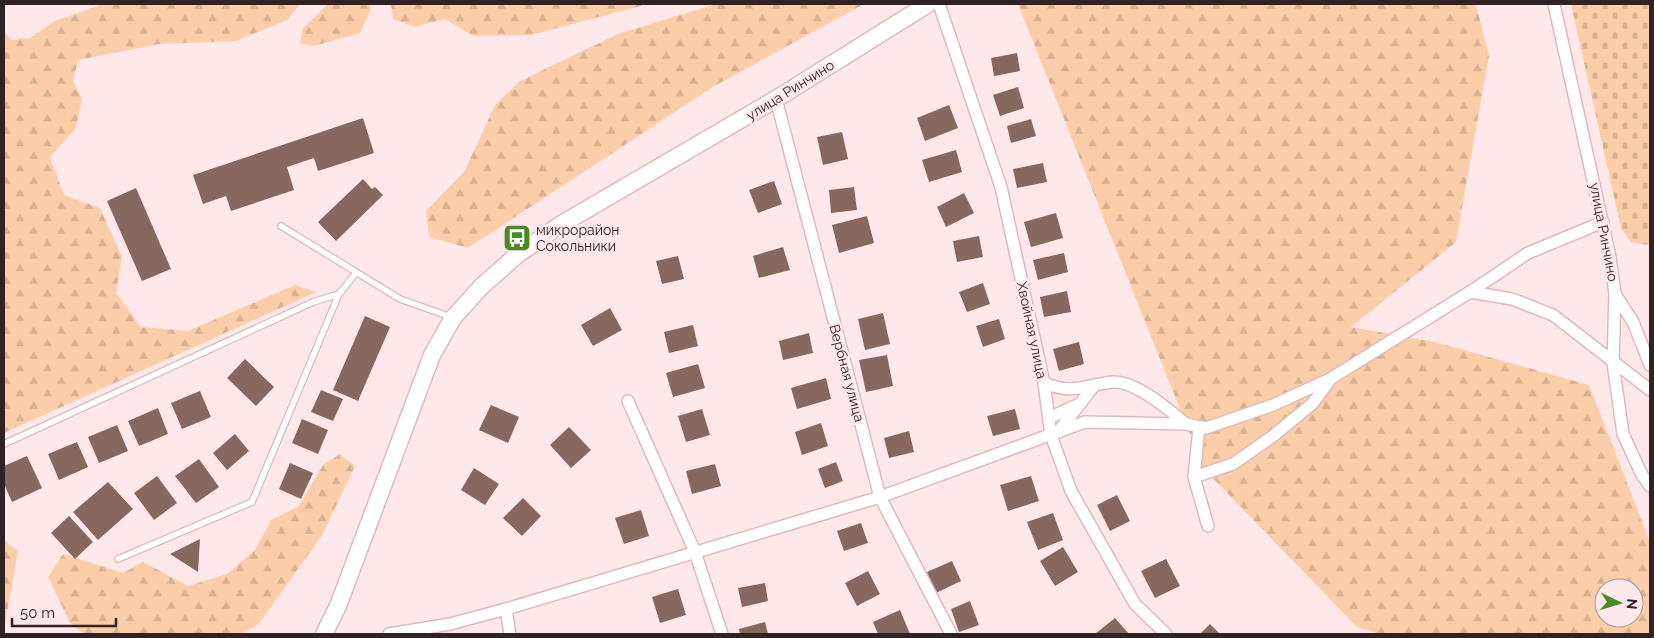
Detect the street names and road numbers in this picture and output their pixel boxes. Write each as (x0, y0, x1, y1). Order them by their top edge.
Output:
street label: улица Ринчино (743, 57, 837, 123)
street label: улица Ринчино (1587, 181, 1621, 283)
street label: Хвойная улица (1014, 280, 1050, 380)
street label: Вербная улица (826, 322, 868, 424)

